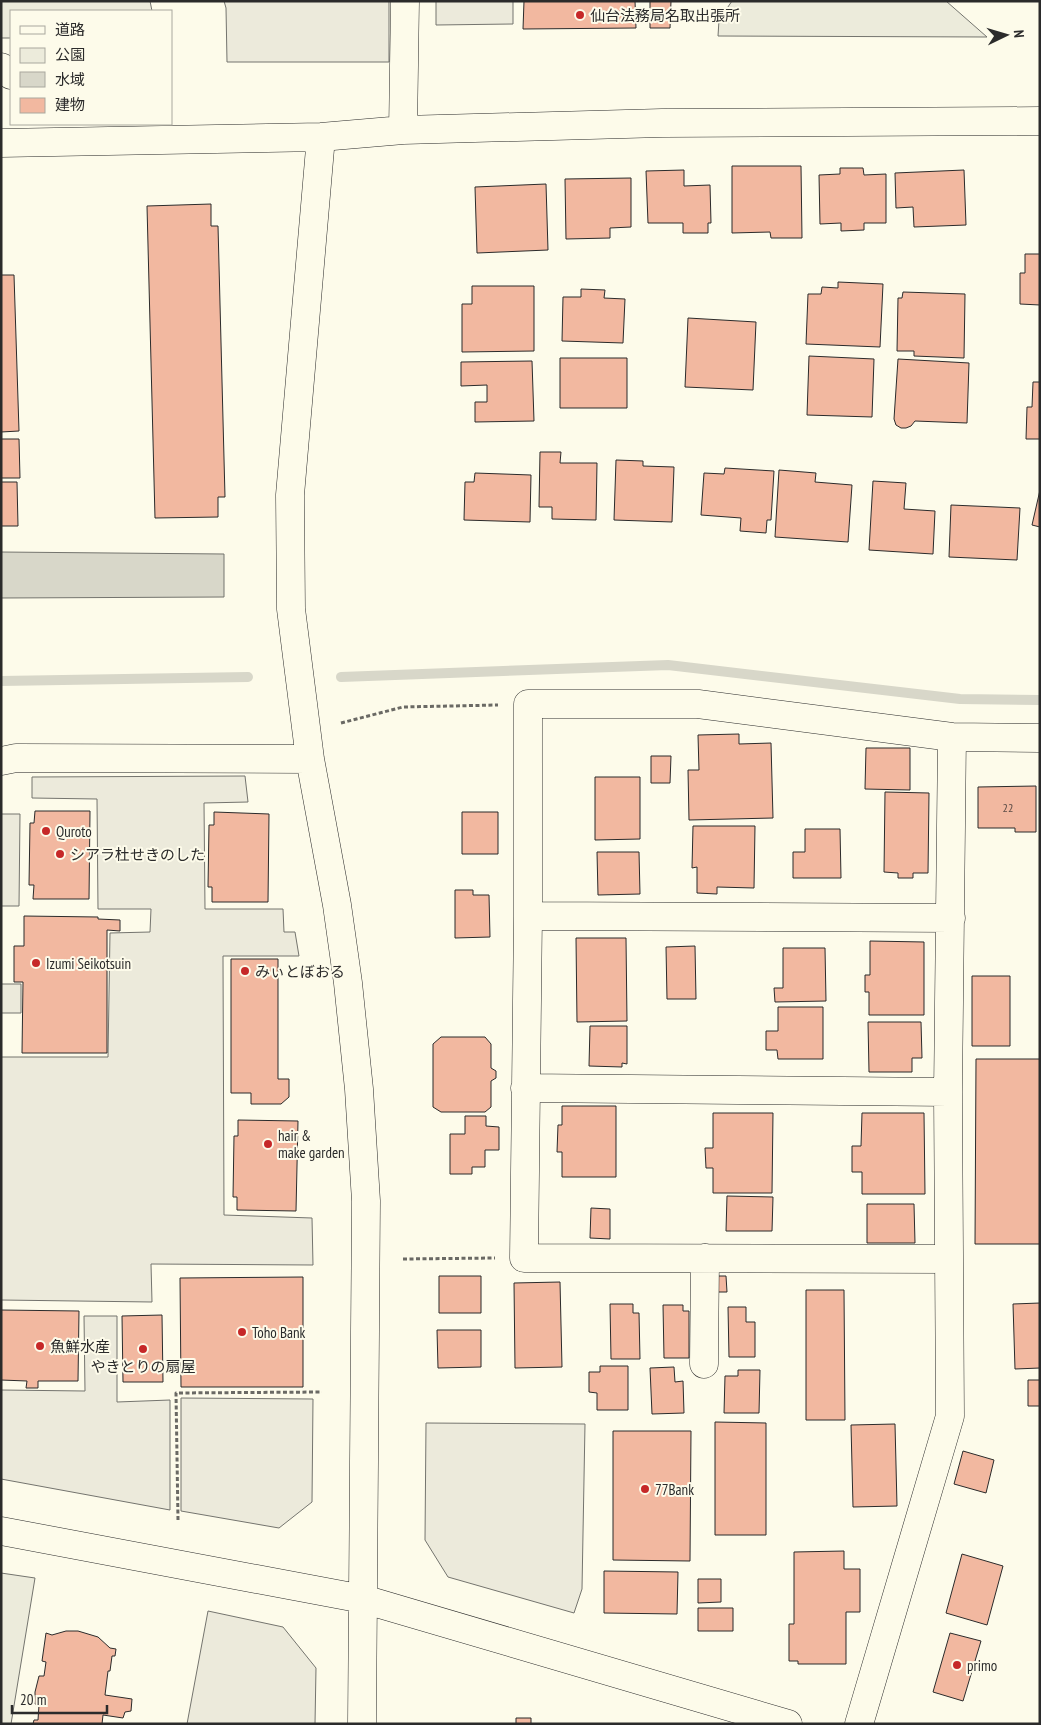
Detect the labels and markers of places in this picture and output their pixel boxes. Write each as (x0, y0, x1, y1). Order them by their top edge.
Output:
place label: 仙台法務局名取出張所 (590, 6, 740, 25)
marker: 仙台法務局名取出張所 (574, 9, 586, 21)
place label: Quroto (56, 822, 92, 841)
marker: Quroto (40, 825, 52, 837)
place label: シアラ杜せきのした (70, 845, 205, 864)
marker: シアラ杜せきのした (54, 848, 66, 860)
place label: Izumi Seikotsuin (46, 954, 131, 973)
marker: Izumi Seikotsuin (30, 957, 42, 969)
place label: みぃとぼおる (255, 962, 345, 981)
marker: みぃとぼおる (239, 965, 251, 977)
place label: hair & make garden (278, 1126, 345, 1162)
marker: hair & make garden (262, 1138, 274, 1150)
place label: Toho Bank (252, 1323, 306, 1342)
marker: Toho Bank (236, 1326, 248, 1338)
place label: 魚鮮水産 (50, 1337, 110, 1356)
marker: 魚鮮水産 (34, 1340, 46, 1352)
marker: やきとりの扇屋 (137, 1343, 149, 1355)
place label: やきとりの扇屋 (90, 1357, 196, 1376)
place label: 77Bank (655, 1480, 694, 1499)
marker: 77Bank (639, 1483, 651, 1495)
place label: primo (967, 1656, 997, 1675)
marker: primo (951, 1659, 963, 1671)

